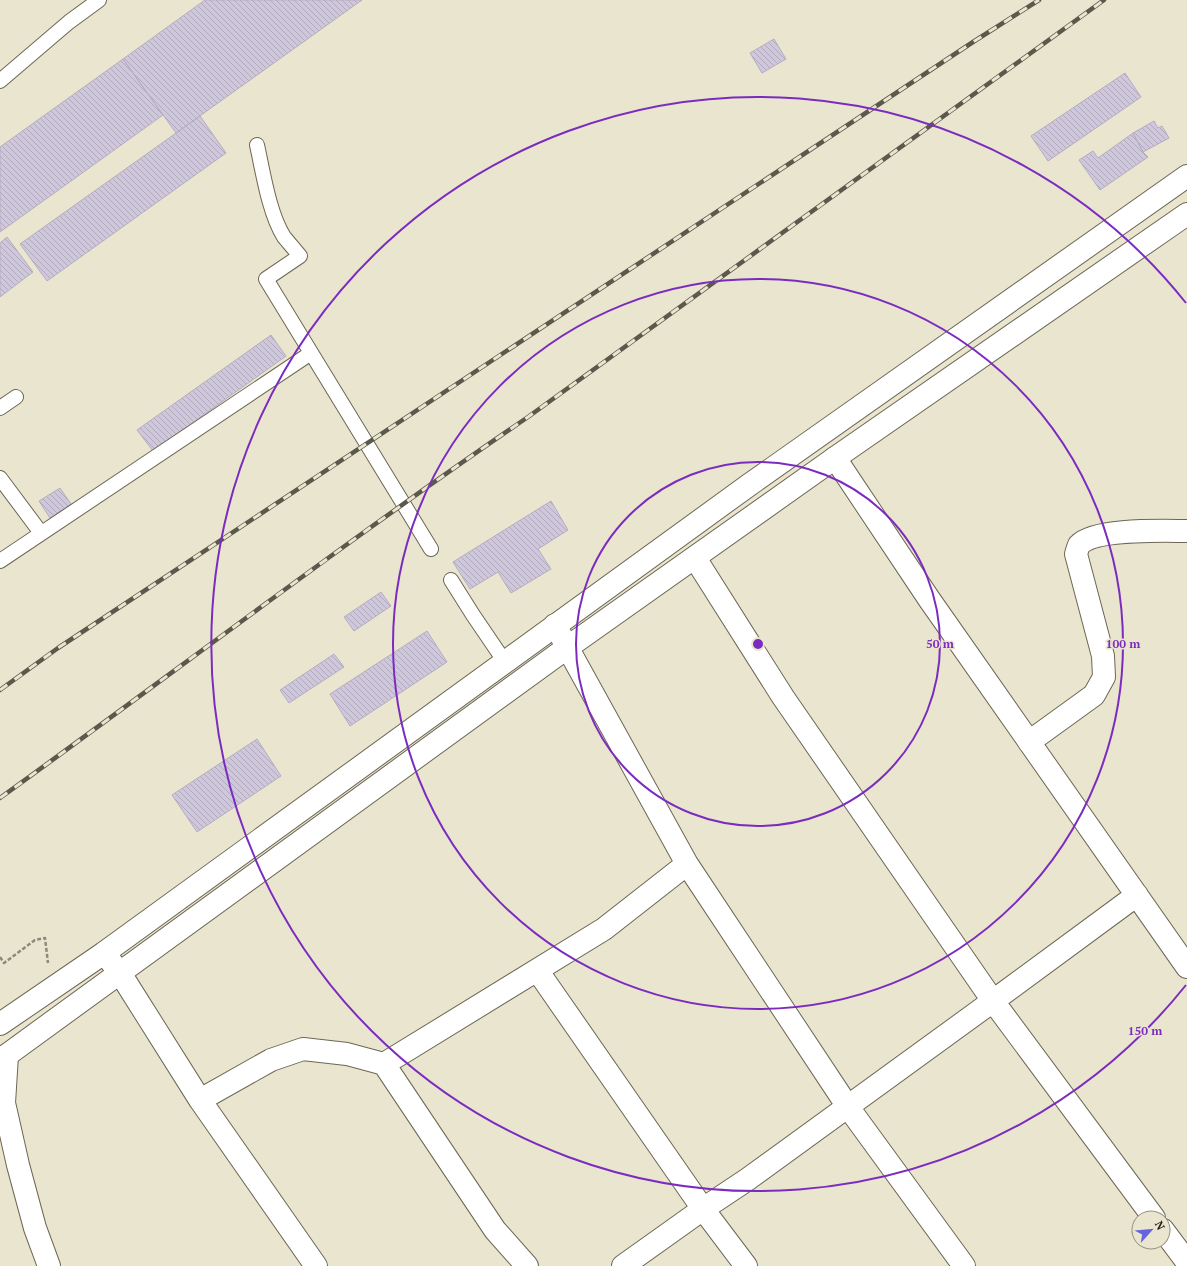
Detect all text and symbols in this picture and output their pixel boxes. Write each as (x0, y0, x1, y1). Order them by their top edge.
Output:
text: 50 m (926, 636, 954, 651)
text: 100 m (1106, 636, 1140, 651)
centre of rings (751, 637, 765, 651)
text: 150 m (1128, 1023, 1162, 1038)
north arrow (1131, 1210, 1171, 1250)
text: N (1152, 1219, 1168, 1233)

